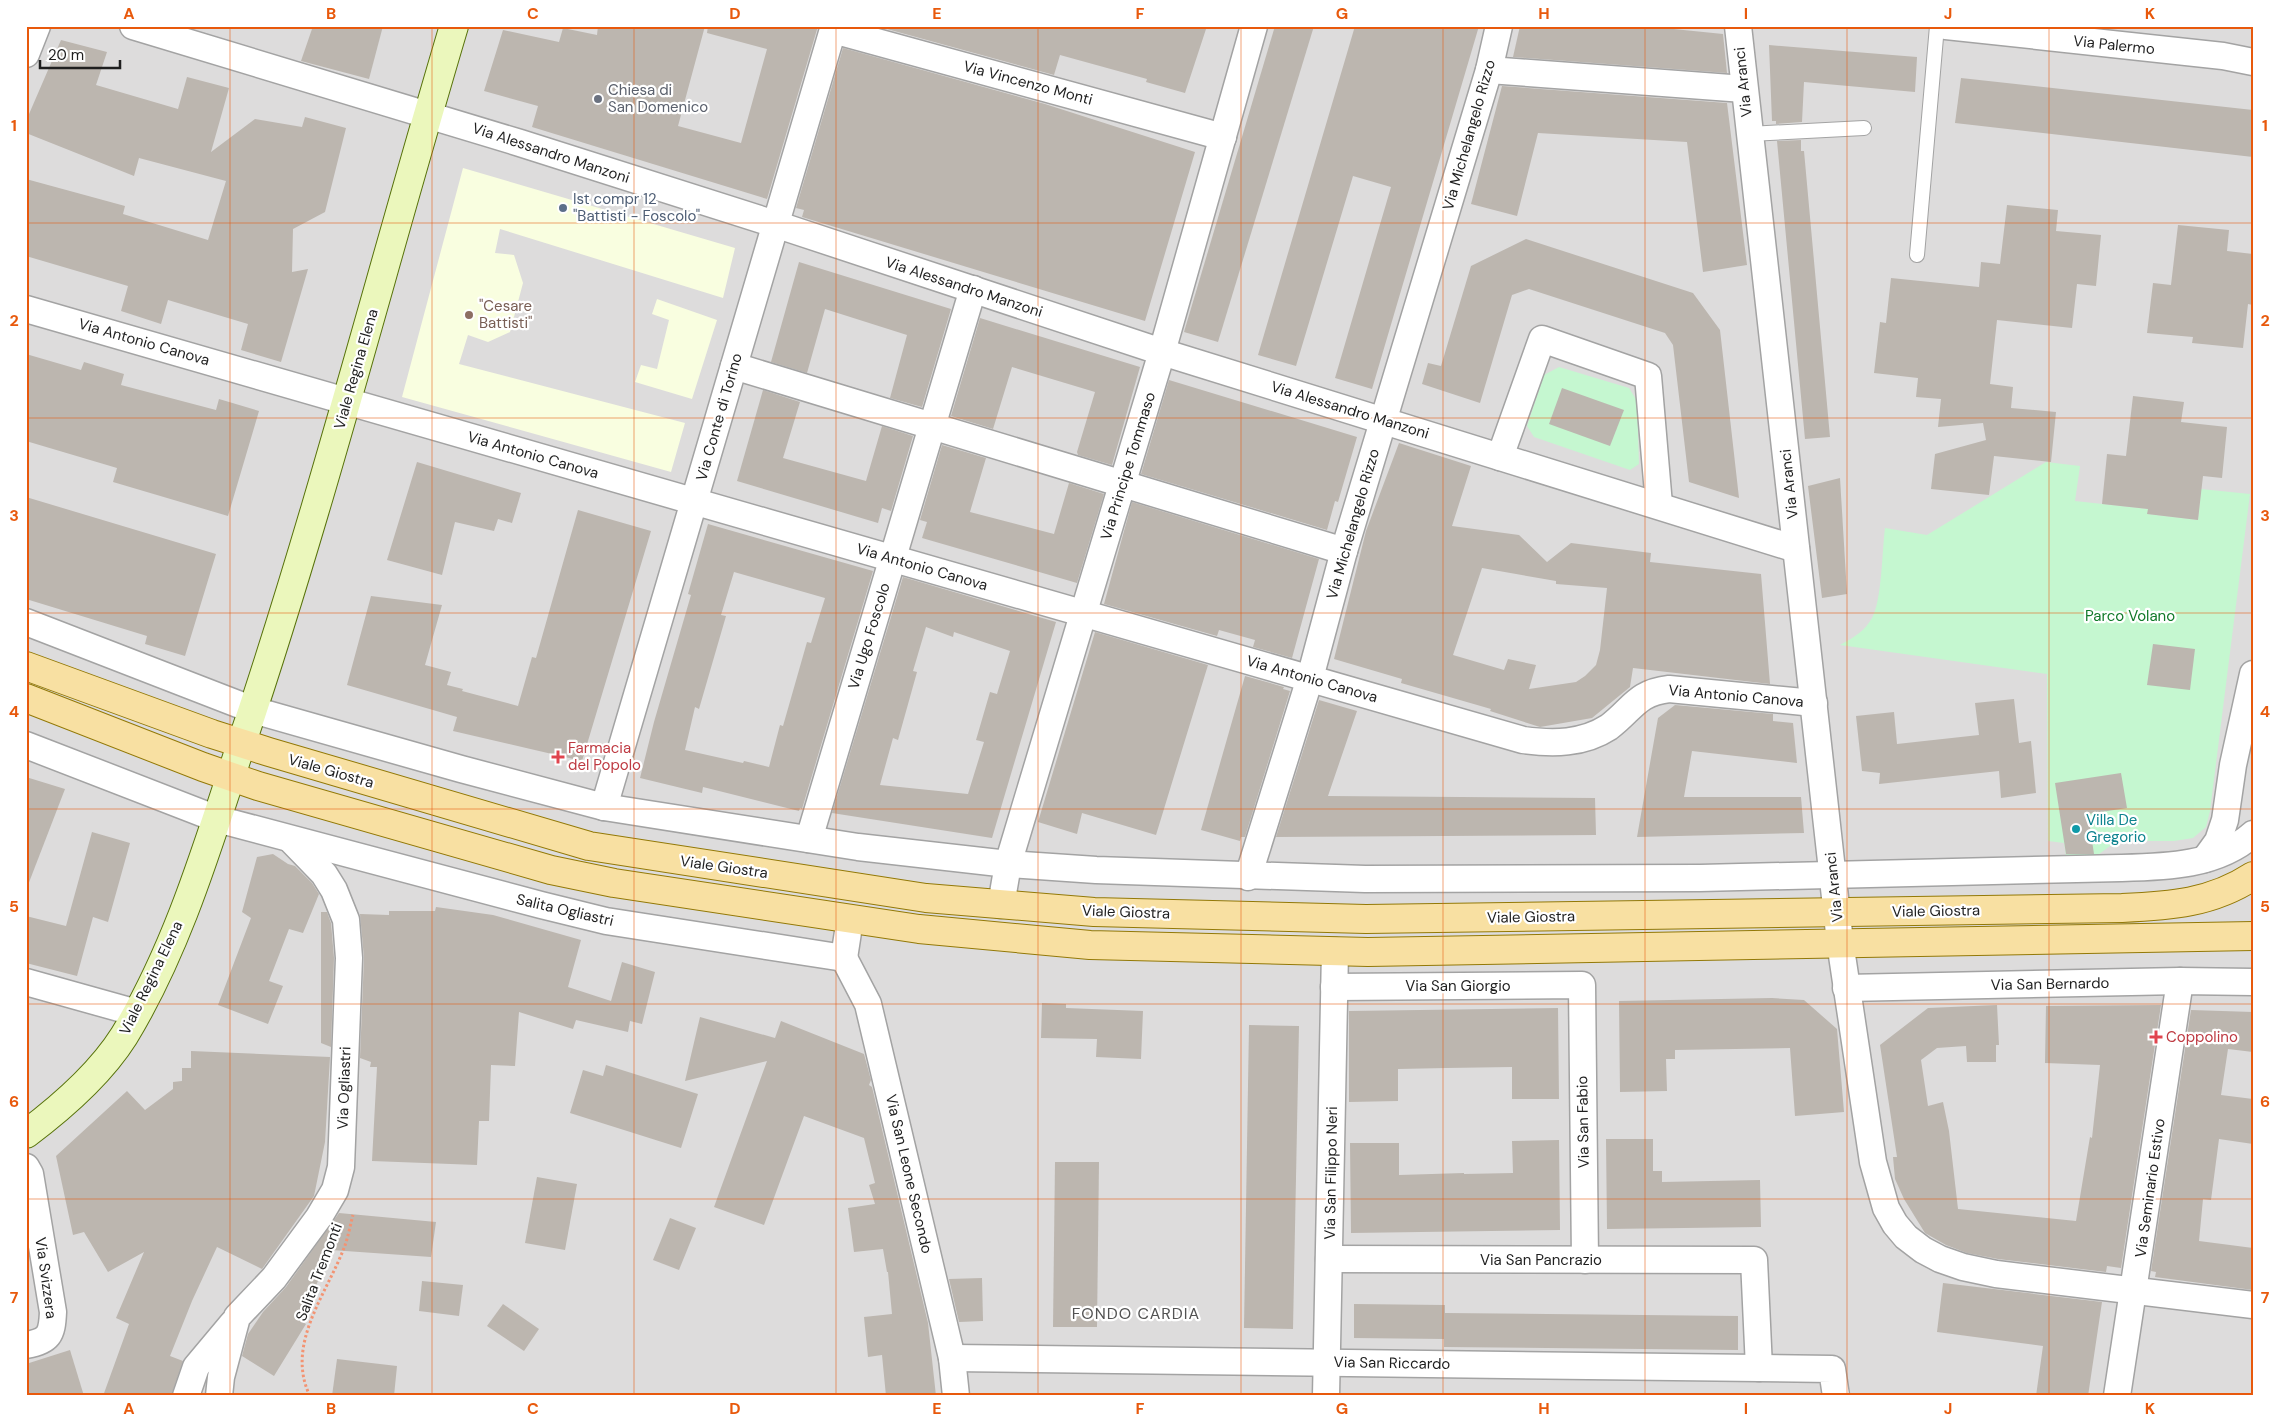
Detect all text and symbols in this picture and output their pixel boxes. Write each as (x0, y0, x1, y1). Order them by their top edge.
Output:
text: A (123, 3, 135, 24)
text: B (326, 3, 336, 24)
text: C (527, 3, 539, 24)
text: D (729, 3, 741, 24)
text: E (932, 3, 942, 24)
text: F (1136, 3, 1145, 24)
text: G (1336, 3, 1348, 24)
text: H (1538, 3, 1550, 24)
text: I (1744, 3, 1748, 24)
text: J (1944, 3, 1952, 24)
text: K (2145, 3, 2156, 24)
street label: Via Palermo (2072, 31, 2156, 59)
scale bar (40, 38, 120, 70)
text: 20 m (48, 45, 84, 65)
street label: Via Aranci (1729, 46, 1757, 118)
street label: Via Vincenzo Monti (961, 56, 1095, 110)
street label: Via Michelangelo Rizzo (1438, 57, 1500, 213)
place label: Chiesa di San Domenico (608, 80, 708, 117)
marker: Chiesa di San Domenico (592, 93, 604, 105)
text: 1 (11, 115, 17, 136)
text: 1 (2262, 115, 2268, 136)
street label: Via Alessandro Manzoni (470, 118, 632, 188)
place label: Ist compr 12 "Battisti - Foscolo" (573, 189, 700, 226)
marker: Ist compr 12 "Battisti - Foscolo" (557, 202, 569, 214)
street label: Via Alessandro Manzoni (883, 252, 1045, 322)
place label: "Cesare Battisti" (479, 296, 532, 333)
street label: Viale Regina Elena (329, 306, 383, 432)
marker: "Cesare Battisti" (463, 309, 475, 321)
text: 2 (9, 310, 19, 331)
text: 2 (2260, 310, 2270, 331)
street label: Via Antonio Canova (76, 314, 212, 370)
street label: Via Conte di Torino (691, 351, 747, 483)
street label: Via Alessandro Manzoni (1268, 376, 1432, 444)
street label: Via Principe Tommaso (1096, 390, 1160, 542)
street label: Via Antonio Canova (465, 427, 601, 483)
street label: Via Michelangelo Rizzo (1322, 446, 1384, 602)
street label: Via Aranci (1775, 448, 1803, 520)
text: 3 (9, 505, 19, 526)
text: 3 (2260, 505, 2270, 526)
street label: Via Antonio Canova (854, 539, 990, 595)
street label: Via Ugo Foscolo (843, 580, 895, 692)
park label: Parco Volano (2085, 606, 2175, 626)
street label: Via Antonio Canova (1244, 651, 1380, 707)
street label: Via Antonio Canova (1668, 680, 1804, 712)
text: 4 (9, 701, 19, 722)
text: 4 (2260, 701, 2270, 722)
place label: Farmacia del Popolo (568, 738, 641, 775)
street label: Viale Giostra (286, 749, 376, 793)
marker: Farmacia del Popolo (552, 751, 564, 763)
place label: Villa De Gregorio (2086, 810, 2146, 847)
marker: Villa De Gregorio (2070, 823, 2082, 835)
street label: Viale Giostra (679, 851, 769, 883)
street label: Via Aranci (1820, 851, 1848, 923)
street label: Salita Ogliastri (514, 889, 616, 931)
text: 5 (9, 896, 19, 917)
text: 5 (2260, 896, 2270, 917)
street label: Viale Giostra (1082, 900, 1170, 924)
street label: Viale Giostra (1892, 900, 1980, 922)
street label: Viale Giostra (1487, 906, 1575, 928)
street label: Viale Regina Elena (115, 918, 187, 1038)
street label: Via San Bernardo (1990, 973, 2110, 995)
street label: Via San Giorgio (1405, 976, 1511, 996)
place label: Coppolino (2166, 1027, 2238, 1047)
marker: Coppolino (2150, 1031, 2162, 1043)
street label: Via Ogliastri (333, 1046, 355, 1130)
street label: Via San Fabio (1572, 1075, 1594, 1169)
text: 6 (9, 1091, 19, 1112)
text: 6 (2260, 1091, 2270, 1112)
street label: Via San Leone Secondo (881, 1092, 937, 1256)
street label: Via San Filippo Neri (1320, 1106, 1342, 1240)
street label: Via Seminario Estivo (2130, 1117, 2170, 1259)
street label: Salita Tremonti (291, 1220, 347, 1324)
street label: Via Svizzera (30, 1236, 62, 1320)
street label: Via San Pancrazio (1480, 1250, 1602, 1270)
text: 7 (10, 1287, 19, 1308)
text: 7 (2261, 1287, 2270, 1308)
district label: FONDO CARDIA (1072, 1303, 1200, 1324)
street label: Via San Riccardo (1334, 1352, 1451, 1374)
text: A (123, 1398, 135, 1419)
text: B (326, 1398, 336, 1419)
text: C (527, 1398, 539, 1419)
text: D (729, 1398, 741, 1419)
text: E (932, 1398, 942, 1419)
text: F (1136, 1398, 1145, 1419)
text: G (1336, 1398, 1348, 1419)
text: H (1538, 1398, 1550, 1419)
text: I (1744, 1398, 1748, 1419)
text: J (1944, 1398, 1952, 1419)
text: K (2145, 1398, 2156, 1419)

